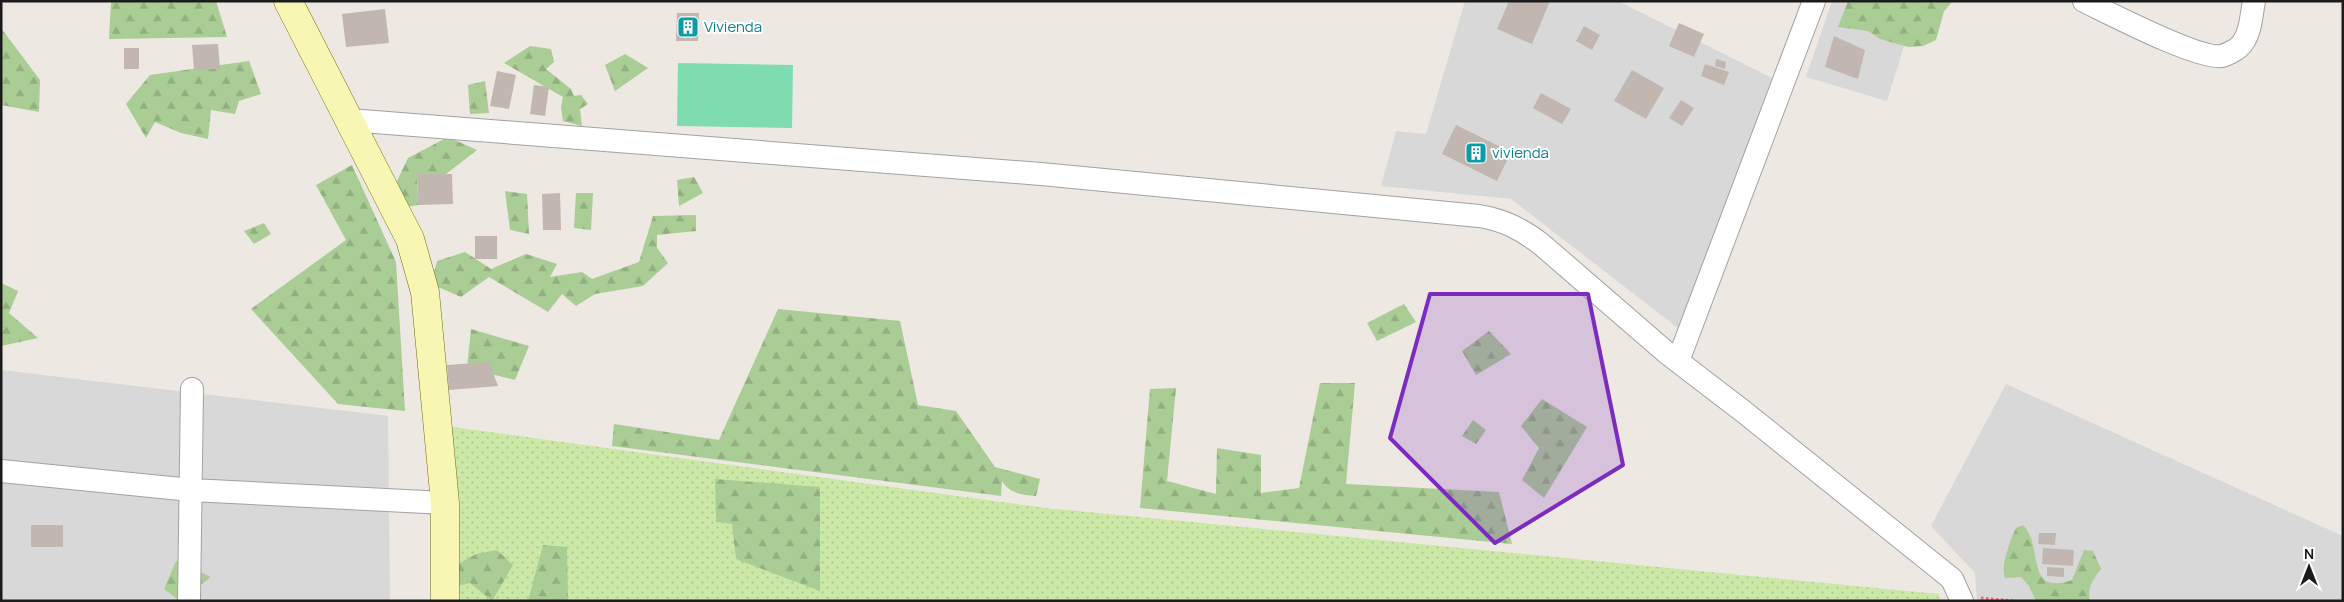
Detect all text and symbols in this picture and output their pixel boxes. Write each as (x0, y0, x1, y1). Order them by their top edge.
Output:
building icon: Vivienda (676, 15, 700, 39)
place label: Vivienda (704, 16, 762, 37)
building icon: vivienda (1464, 141, 1488, 165)
place label: vivienda (1492, 142, 1549, 163)
north arrow (2284, 542, 2334, 592)
text: N (2304, 544, 2314, 563)

